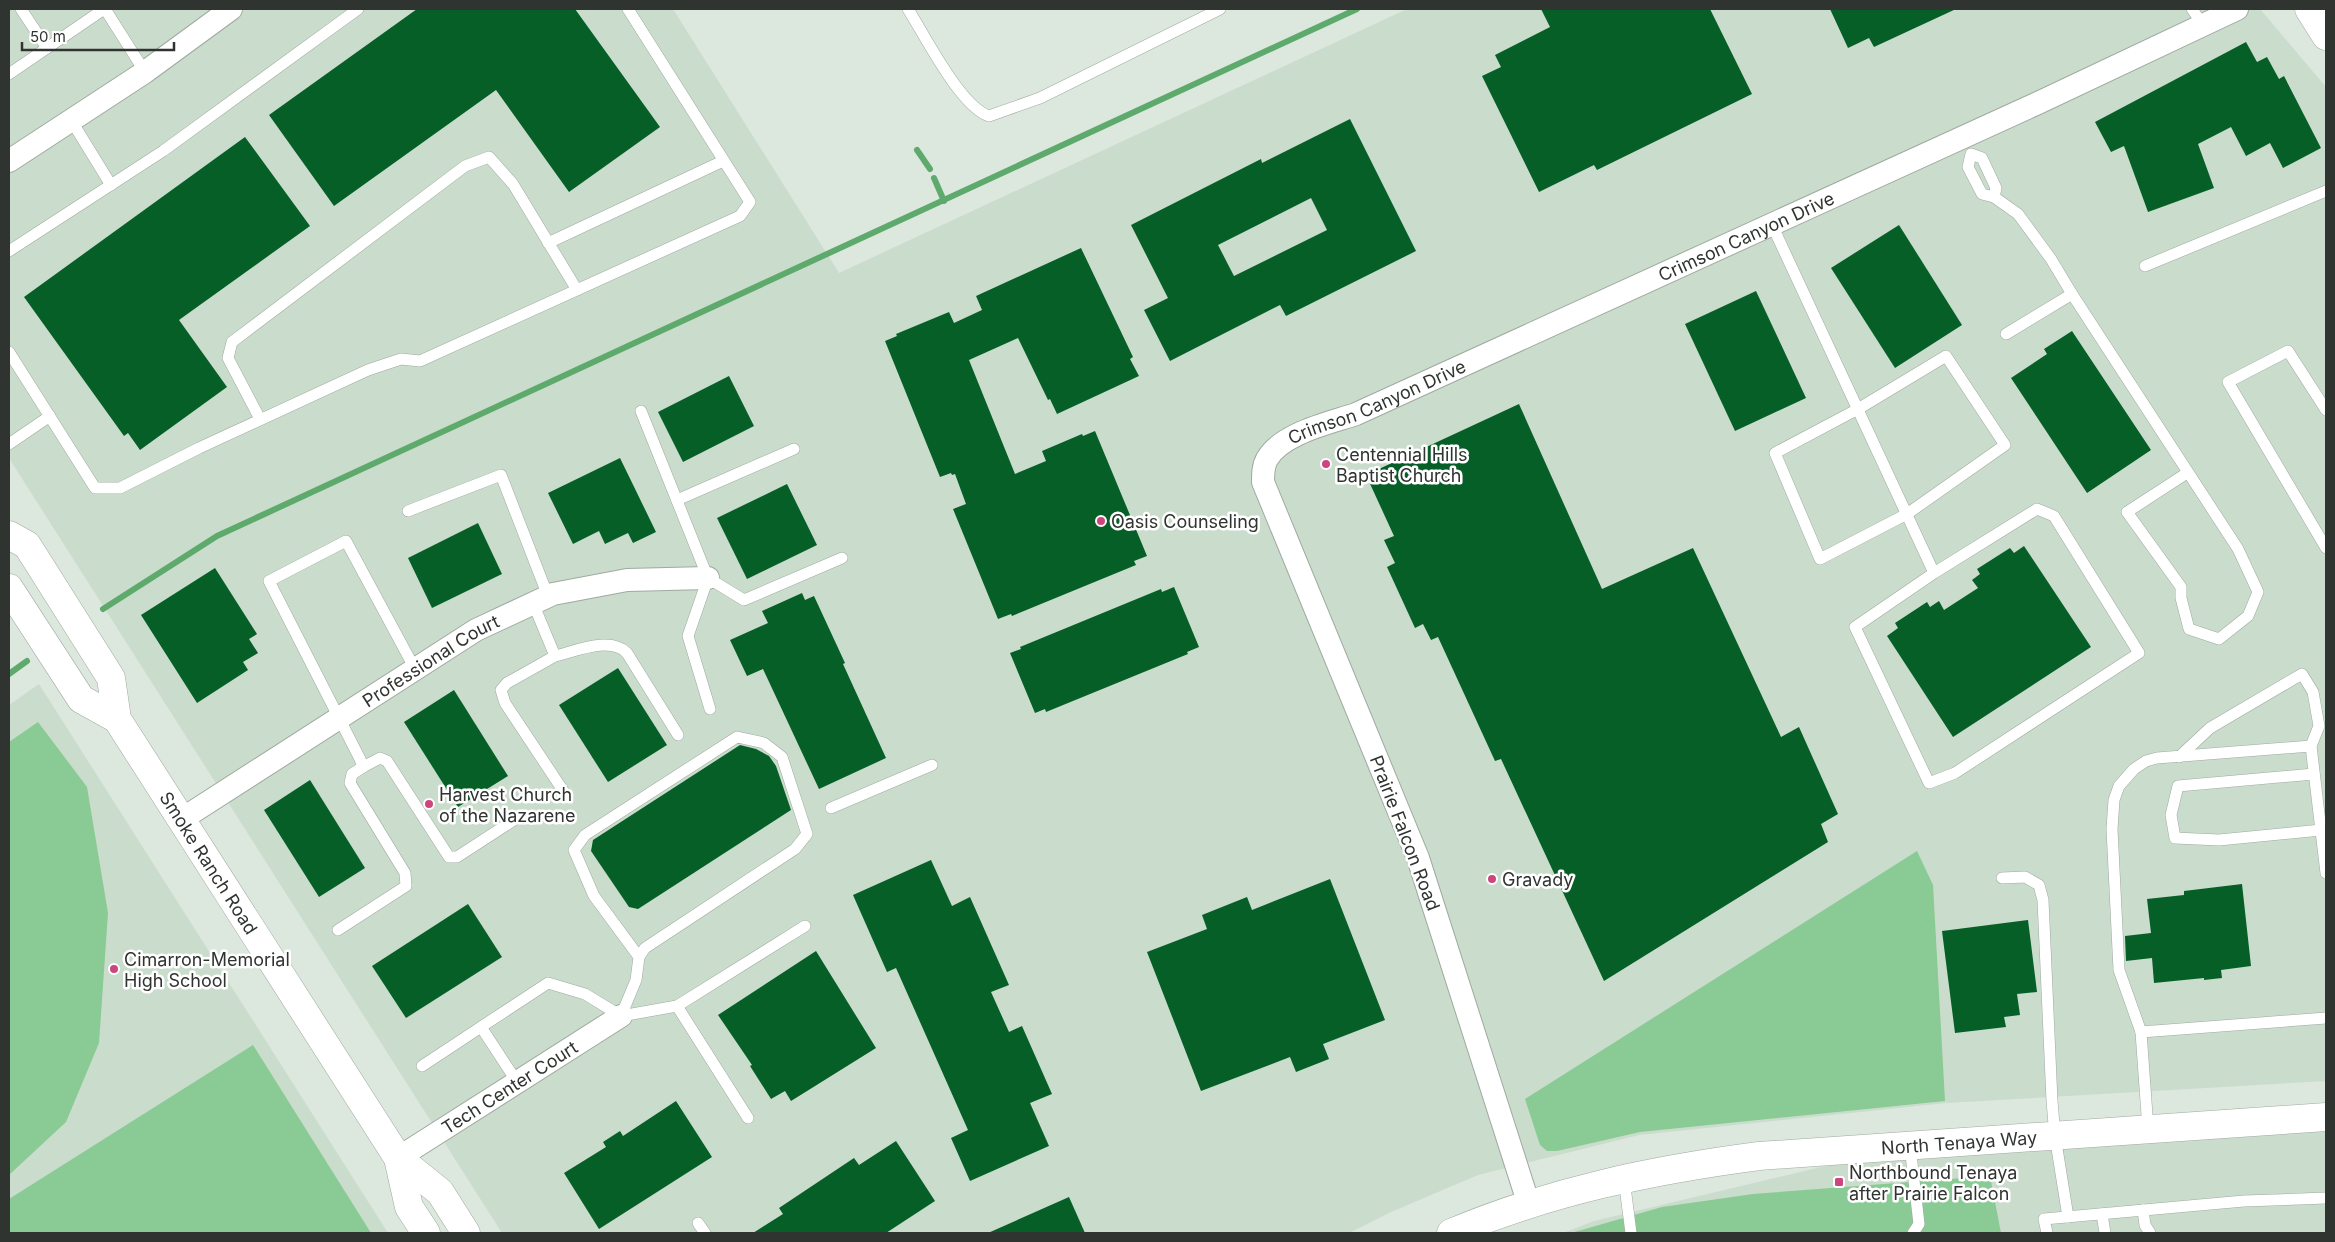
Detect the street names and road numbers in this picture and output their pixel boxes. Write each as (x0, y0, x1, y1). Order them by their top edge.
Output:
street label: Crimson Canyon Drive (1655, 187, 1837, 285)
street label: Crimson Canyon Drive (1284, 355, 1469, 448)
street label: Professional Court (358, 610, 502, 711)
street label: Prairie Falcon Road (1366, 752, 1444, 914)
street label: Smoke Ranch Road (156, 788, 262, 938)
street label: Tech Center Court (438, 1036, 581, 1138)
street label: North Tenaya Way (1880, 1126, 2038, 1158)

